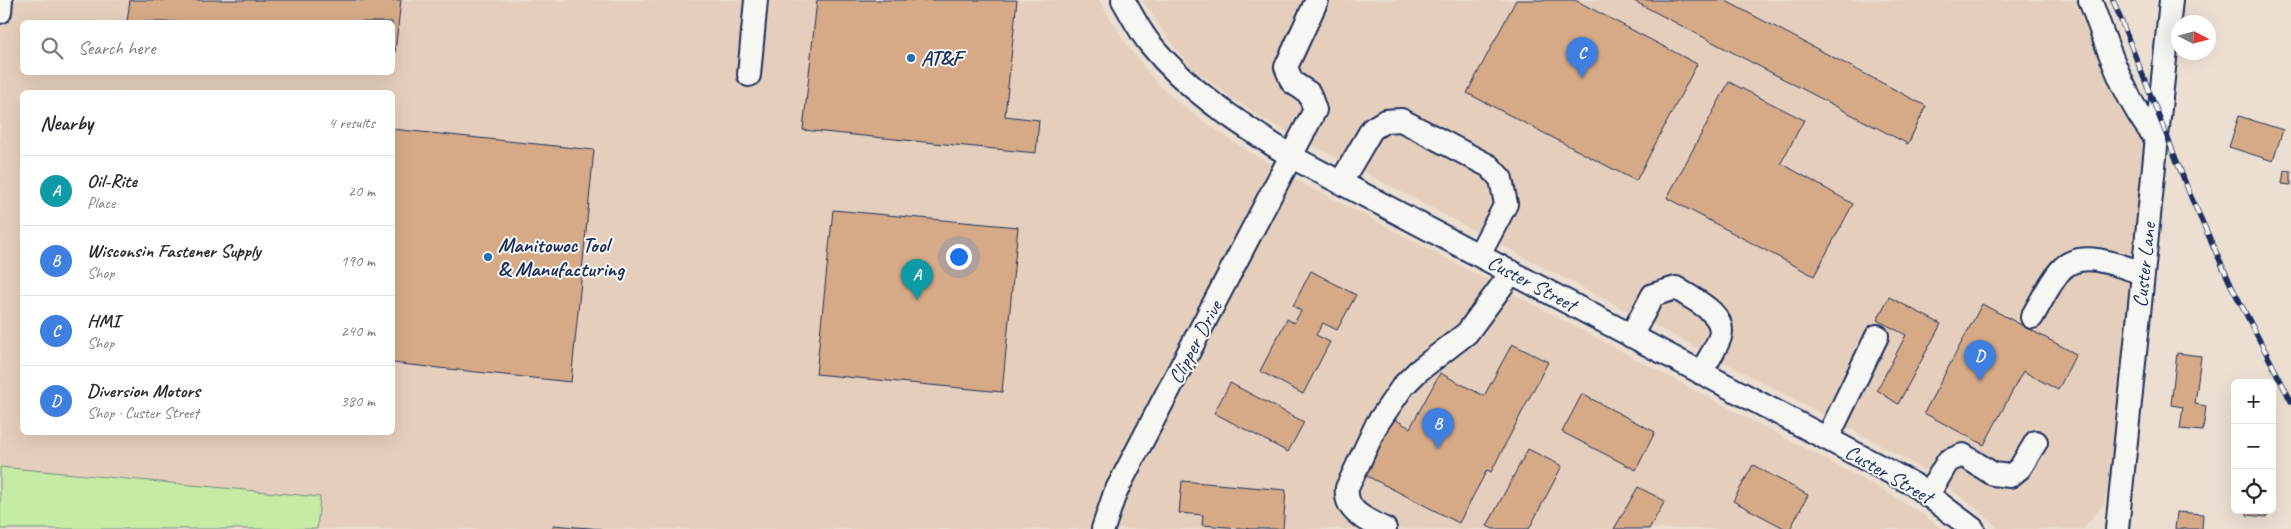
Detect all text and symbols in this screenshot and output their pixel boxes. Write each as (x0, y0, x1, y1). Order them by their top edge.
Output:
north arrow (2171, 15, 2216, 60)
search box (20, 20, 395, 75)
icon: search (38, 34, 66, 62)
text: Search here (78, 36, 155, 60)
pin: C (1566, 37, 1598, 78)
place label: AT&F (921, 45, 966, 71)
marker: AT&F (905, 52, 917, 64)
text: Nearby (40, 110, 93, 136)
text: 4 results (328, 113, 375, 133)
text: Oil-Rite (87, 169, 137, 193)
text: A (52, 181, 60, 201)
text: 20 m (348, 181, 375, 201)
text: Place (87, 193, 115, 213)
street label: Custer Lane (2127, 219, 2162, 309)
place label: Manitowoc Tool & Manufacturing (498, 232, 625, 282)
text: Wisconsin Fastener Supply (87, 239, 261, 263)
your location (946, 244, 972, 270)
street label: Custer Street (1483, 249, 1584, 319)
text: B (52, 251, 60, 271)
text: 190 m (341, 251, 375, 271)
marker: Manitowoc Tool & Manufacturing (482, 251, 494, 263)
pin: A (901, 259, 933, 300)
text: Shop (87, 263, 114, 283)
street label: Clipper Drive (1162, 294, 1229, 388)
text: HMI (87, 309, 120, 333)
text: C (52, 321, 60, 341)
text: 240 m (341, 321, 375, 341)
text: Shop (87, 333, 114, 353)
pin: D (1964, 340, 1996, 381)
text: Diversion Motors (87, 379, 200, 403)
map controls (2231, 379, 2276, 514)
button: + (2231, 379, 2276, 424)
text: D (51, 391, 61, 411)
text: 380 m (341, 391, 375, 411)
text: Shop · Custer Street (87, 403, 199, 423)
pin: B (1422, 408, 1454, 449)
button: − (2231, 424, 2276, 469)
street label: Custer Street (1841, 439, 1940, 511)
button: locate (2231, 469, 2276, 514)

